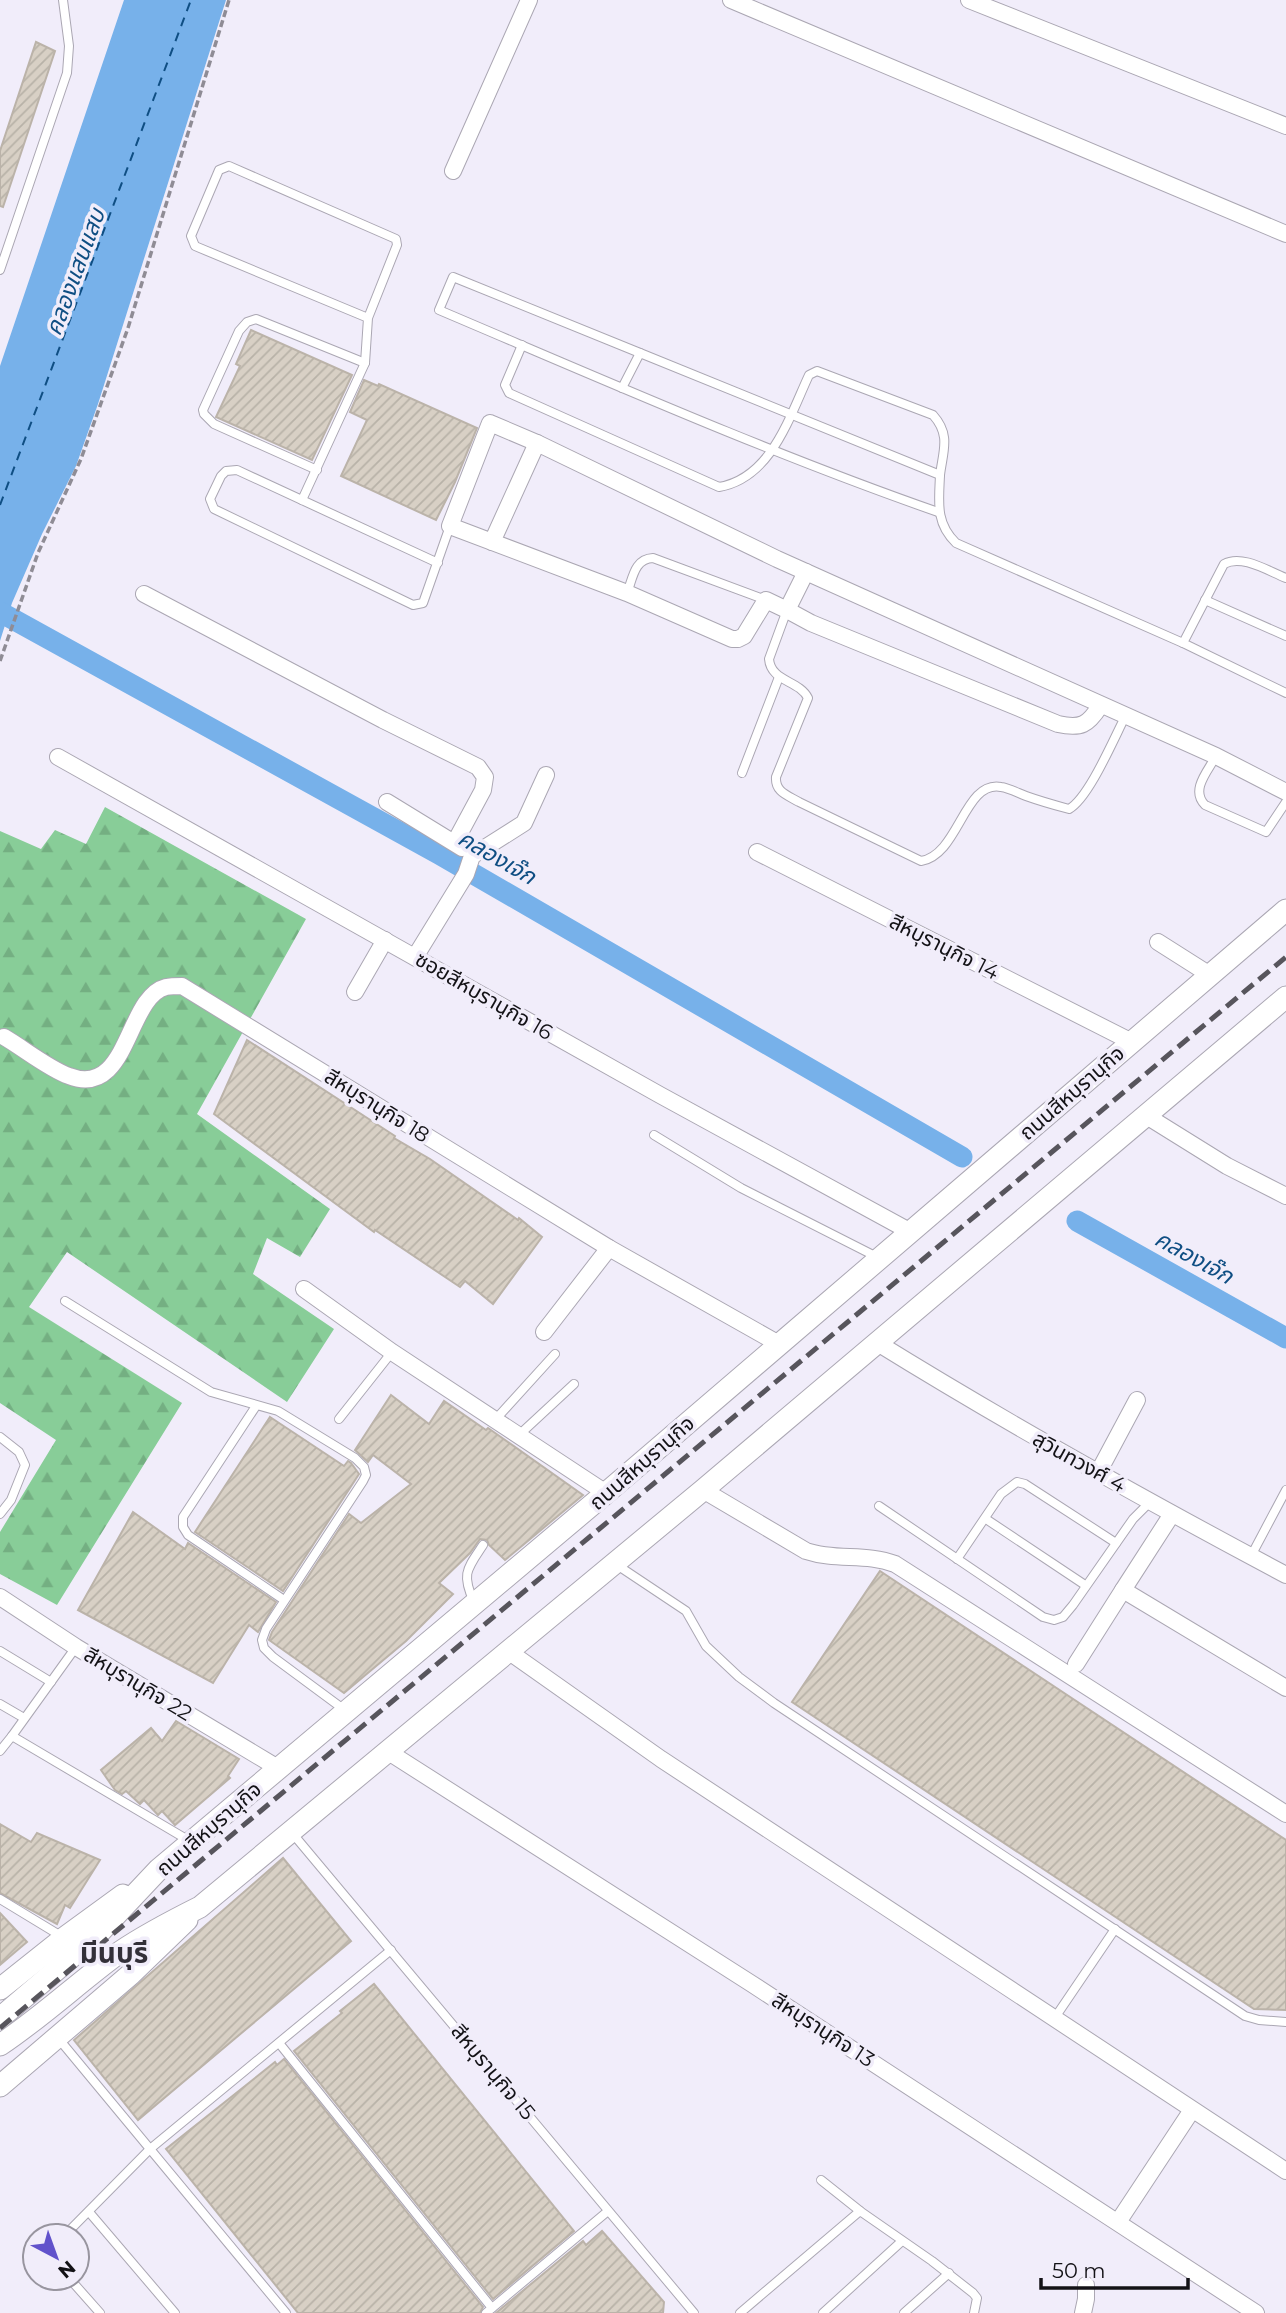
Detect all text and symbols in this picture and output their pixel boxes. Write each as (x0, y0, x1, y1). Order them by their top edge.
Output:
water label: คลองแสนแสบ (39, 203, 112, 339)
water label: คลองเจ๊ก (453, 824, 542, 891)
street label: สีหบุรานุกิจ 14 (885, 908, 1003, 986)
street label: ซอยสีหบุรานุกิจ 16 (411, 946, 558, 1046)
street label: ถนนสีหบุรานุกิจ (1014, 1040, 1130, 1146)
street label: สีหบุรานุกิจ 18 (320, 1063, 434, 1149)
water label: คลองเจ๊ก (1150, 1224, 1239, 1290)
street label: ถนนสีหบุรานุกิจ (584, 1410, 700, 1516)
street label: สุวินทวงศ์ 4 (1028, 1426, 1130, 1498)
street label: สีหบุรานุกิจ 22 (79, 1641, 197, 1727)
street label: ถนนสีหบุรานุกิจ (151, 1776, 267, 1882)
district label: มีนบุรี (80, 1936, 148, 1970)
street label: สีหบุรานุกิจ 13 (767, 1987, 879, 2073)
street label: สีหบุรานุกิจ 15 (445, 2019, 541, 2125)
north arrow (21, 2222, 91, 2292)
scale bar (1041, 2246, 1188, 2290)
text: N (53, 2256, 80, 2283)
text: 50 m (1052, 2258, 1106, 2283)

